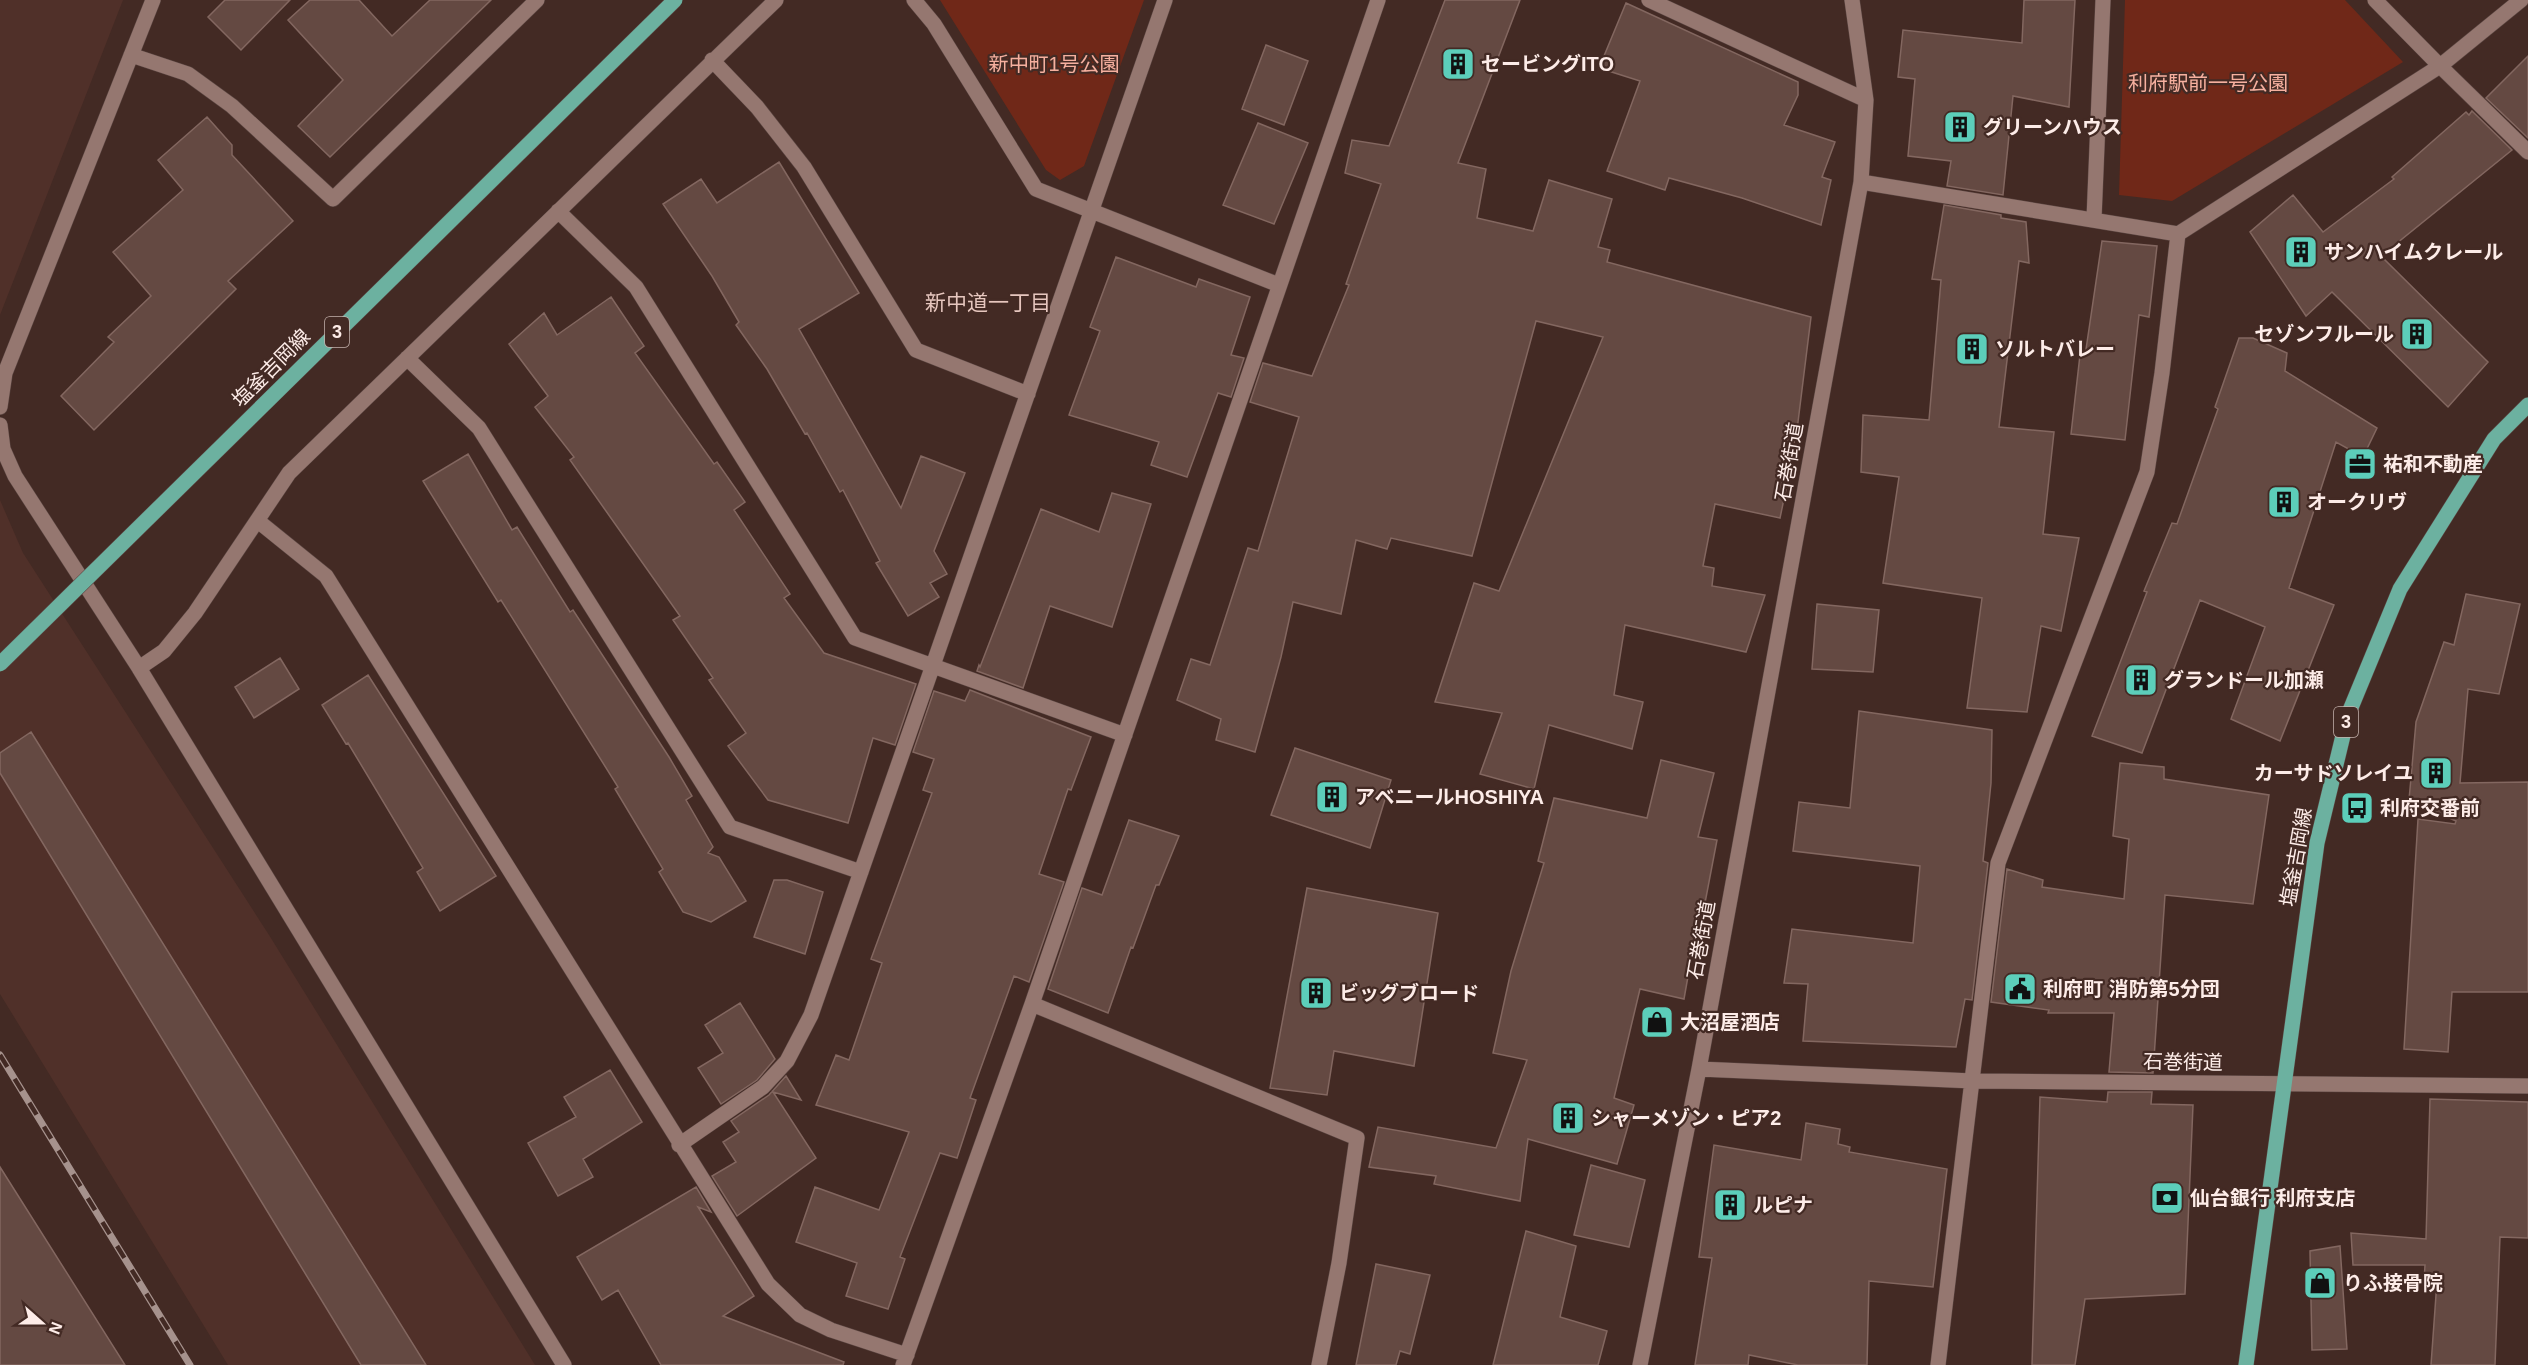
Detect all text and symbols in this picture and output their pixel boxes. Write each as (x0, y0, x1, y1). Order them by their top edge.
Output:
building icon: セービングITO (1440, 46, 1476, 82)
park label: 新中町1号公園 (988, 53, 1120, 75)
place label: セービングITO (1481, 53, 1614, 75)
park label: 利府駅前一号公園 (2128, 72, 2288, 94)
building icon: グリーンハウス (1942, 109, 1978, 145)
place label: グリーンハウス (1983, 116, 2122, 138)
building icon: サンハイムクレール (2283, 234, 2319, 270)
place label: サンハイムクレール (2324, 241, 2503, 263)
district label: 新中道一丁目 (925, 291, 1051, 314)
building icon: セゾンフルール (2399, 316, 2435, 352)
road number: 3 (325, 317, 349, 347)
place label: セゾンフルール (2255, 323, 2394, 345)
street label: 塩釜吉岡線 (228, 325, 314, 411)
building icon: ソルトバレー (1954, 331, 1990, 367)
place label: ソルトバレー (1995, 338, 2115, 360)
street label: 石巻街道 (1771, 421, 1807, 503)
office icon: 祐和不動産 (2342, 446, 2378, 482)
place label: 祐和不動産 (2383, 453, 2483, 475)
building icon: オークリヴ (2266, 484, 2302, 520)
place label: オークリヴ (2307, 491, 2407, 513)
building icon: グランドール加瀬 (2123, 662, 2159, 698)
place label: グランドール加瀬 (2164, 669, 2324, 691)
road number: 3 (2334, 707, 2358, 737)
building icon: カーサドソレイユ (2418, 755, 2454, 791)
place label: カーサドソレイユ (2254, 762, 2413, 784)
building icon: アベニールHOSHIYA (1314, 779, 1350, 815)
place label: アベニールHOSHIYA (1355, 786, 1544, 808)
bus stop icon: 利府交番前 (2339, 790, 2375, 826)
place label: 利府交番前 (2380, 797, 2480, 819)
street label: 塩釜吉岡線 (2276, 806, 2316, 908)
street label: 石巻街道 (1683, 899, 1719, 981)
public building icon: 利府町 消防第5分団 (2002, 971, 2038, 1007)
building icon: ビッグブロード (1298, 975, 1334, 1011)
place label: 利府町 消防第5分団 (2043, 978, 2220, 1000)
place label: ビッグブロード (1339, 982, 1479, 1004)
shop icon: 大沼屋酒店 (1639, 1004, 1675, 1040)
place label: 大沼屋酒店 (1680, 1011, 1780, 1033)
street label: 石巻街道 (2143, 1050, 2223, 1074)
building icon: シャーメゾン・ピア2 (1550, 1100, 1586, 1136)
place label: シャーメゾン・ピア2 (1591, 1107, 1781, 1129)
bank icon: 仙台銀行 利府支店 (2149, 1180, 2185, 1216)
building icon: ルピナ (1712, 1187, 1748, 1223)
place label: 仙台銀行 利府支店 (2190, 1187, 2356, 1209)
place label: ルピナ (1753, 1194, 1813, 1216)
shop icon: りふ接骨院 (2302, 1265, 2338, 1301)
place label: りふ接骨院 (2343, 1272, 2443, 1294)
north arrow (12, 1293, 72, 1353)
text: N (46, 1320, 66, 1337)

